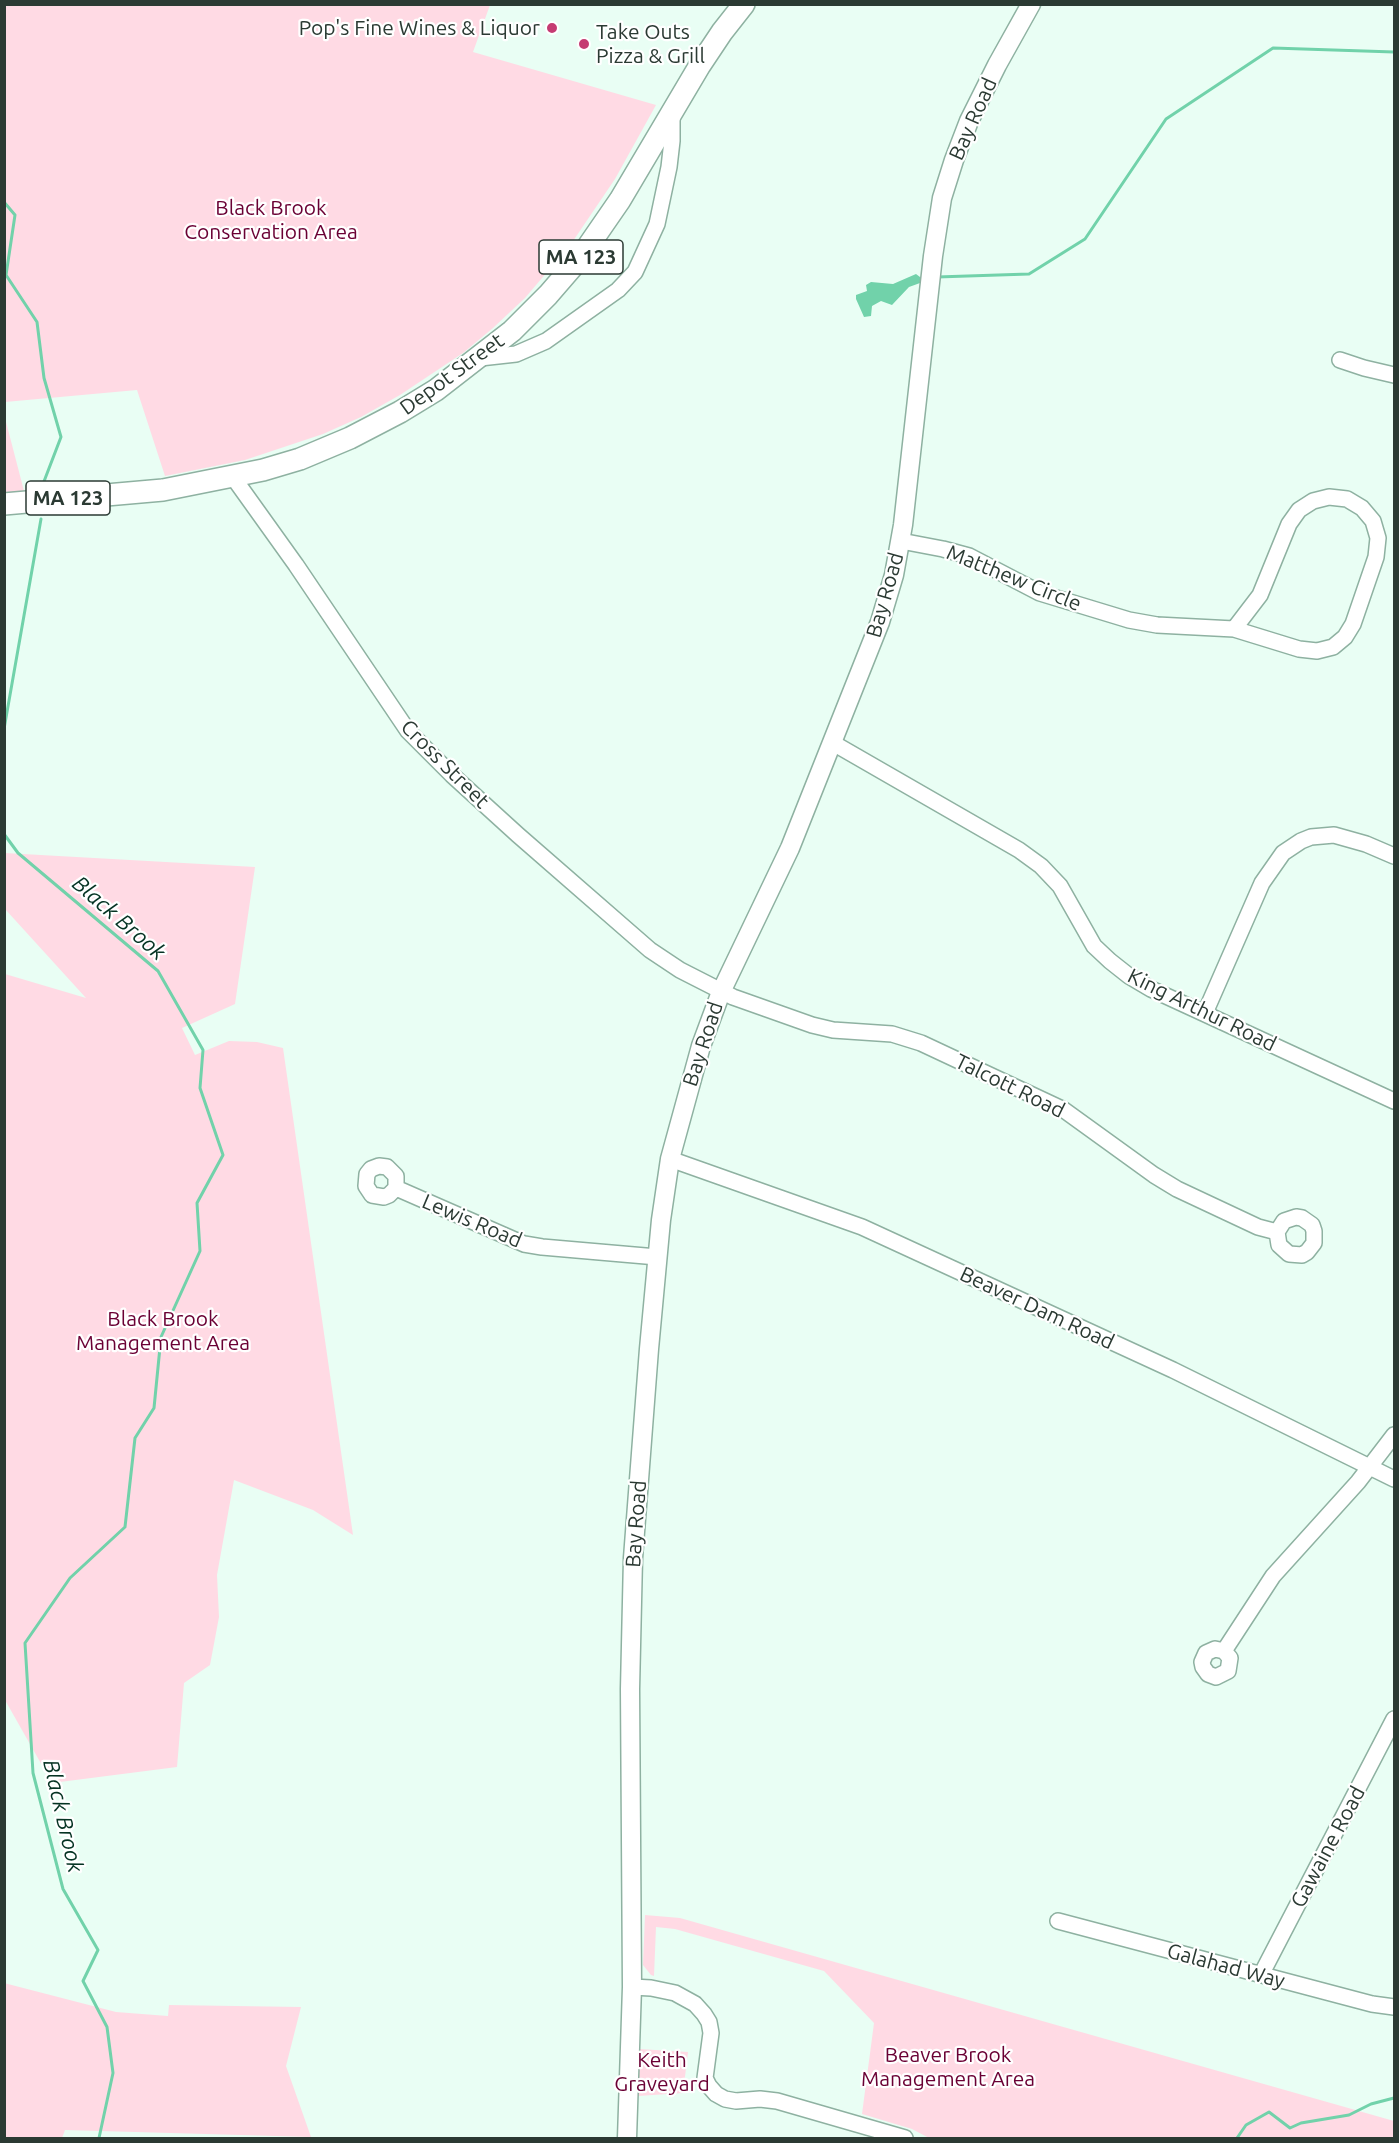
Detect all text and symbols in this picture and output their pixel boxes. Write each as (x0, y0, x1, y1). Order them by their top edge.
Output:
place label: Pop's Fine Wines & Liquor (299, 15, 540, 41)
place label: Take Outs Pizza & Grill (596, 19, 705, 69)
marker: Pop's Fine Wines & Liquor (545, 21, 559, 35)
marker: Take Outs Pizza & Grill (577, 37, 591, 51)
street label: Bay Road (944, 74, 1002, 164)
park label: Black Brook Conservation Area (184, 195, 358, 245)
road number: MA 123 (539, 240, 623, 274)
street label: Depot Street (395, 328, 509, 420)
road number: MA 123 (26, 481, 110, 515)
street label: Matthew Circle (943, 540, 1085, 616)
street label: Bay Road (861, 549, 909, 641)
street label: Cross Street (396, 715, 494, 813)
water label: Black Brook (67, 870, 171, 966)
street label: King Arthur Road (1124, 963, 1280, 1057)
street label: Bay Road (678, 999, 728, 1089)
street label: Talcott Road (951, 1049, 1069, 1123)
street label: Lewis Road (418, 1189, 526, 1253)
street label: Beaver Dam Road (956, 1261, 1118, 1355)
park label: Black Brook Management Area (76, 1306, 250, 1356)
street label: Bay Road (620, 1480, 652, 1568)
water label: Black Brook (37, 1757, 89, 1875)
street label: Gawaine Road (1285, 1782, 1371, 1912)
street label: Galahad Way (1164, 1938, 1288, 1994)
park label: Beaver Brook Management Area (861, 2042, 1035, 2092)
park label: Keith Graveyard (614, 2047, 710, 2097)

